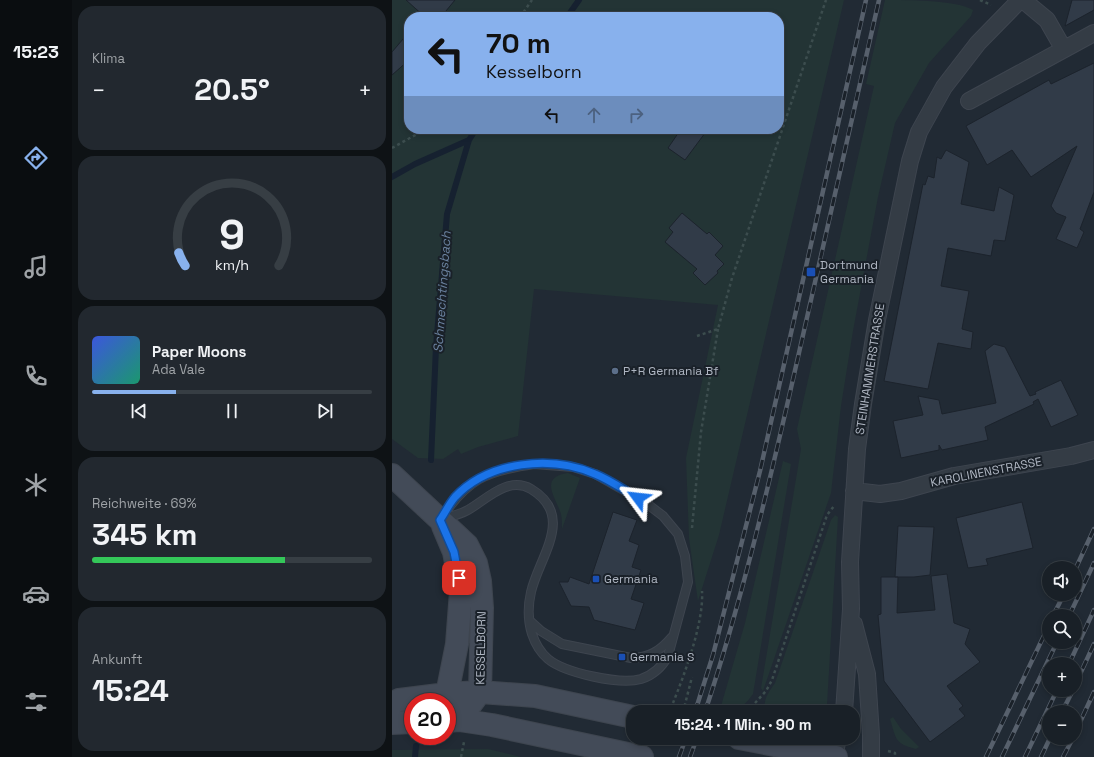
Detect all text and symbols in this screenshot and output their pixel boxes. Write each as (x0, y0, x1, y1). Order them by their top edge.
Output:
text: 70 m (486, 25, 551, 61)
icon: left (420, 28, 472, 80)
text: 15:23 (13, 40, 59, 63)
text: Klima (92, 50, 125, 67)
text: Kesselborn (486, 60, 582, 83)
text: 20.5° (194, 70, 270, 109)
text: − (92, 76, 106, 104)
text: + (358, 76, 372, 104)
icon: left (541, 104, 563, 126)
icon: ahead (583, 104, 605, 126)
icon: right (625, 104, 647, 126)
icon: directions (22, 144, 50, 172)
text: 9 (219, 208, 245, 261)
water label: Schmechtingsbach (429, 230, 455, 353)
icon: music (22, 253, 50, 281)
text: km/h (215, 256, 249, 274)
place label: Dortmund Germania (820, 257, 878, 287)
marker: Dortmund Germania (805, 266, 817, 278)
street label: STEINHAMMERSTRASSE (852, 302, 888, 436)
text: Paper Moons (152, 342, 246, 361)
text: Ada Vale (152, 361, 205, 378)
icon: phone (22, 362, 50, 390)
place label: P+R Germania Bf (623, 363, 719, 379)
marker: P+R Germania Bf (610, 366, 620, 376)
icon: previous (128, 400, 150, 422)
icon: pause (221, 400, 243, 422)
icon: next (314, 400, 336, 422)
street label: KAROLINENSTRASSE (929, 453, 1043, 491)
icon: climate (22, 471, 50, 499)
position arrow (617, 477, 659, 519)
text: Reichweite · 69% (92, 495, 196, 512)
text: 345 km (92, 515, 197, 554)
pin (442, 561, 476, 595)
map controls (1042, 561, 1082, 745)
button: sound (1042, 561, 1082, 601)
icon: arrive (448, 567, 470, 589)
place label: Germania (604, 571, 658, 587)
marker: Germania (591, 574, 601, 584)
icon: car (22, 580, 50, 608)
button: search (1042, 609, 1082, 649)
street label: KESSELBORN (472, 611, 490, 685)
place label: Germania S (630, 649, 694, 665)
text: Ankunft (92, 651, 142, 668)
marker: Germania S (617, 652, 627, 662)
button: + (1042, 657, 1082, 697)
text: 15:24 (92, 671, 169, 710)
icon: filters (22, 688, 50, 716)
speed limit sign: 20 (404, 693, 456, 745)
button: − (1042, 705, 1082, 745)
text: 15:24 · 1 Min. · 90 m (675, 715, 811, 734)

